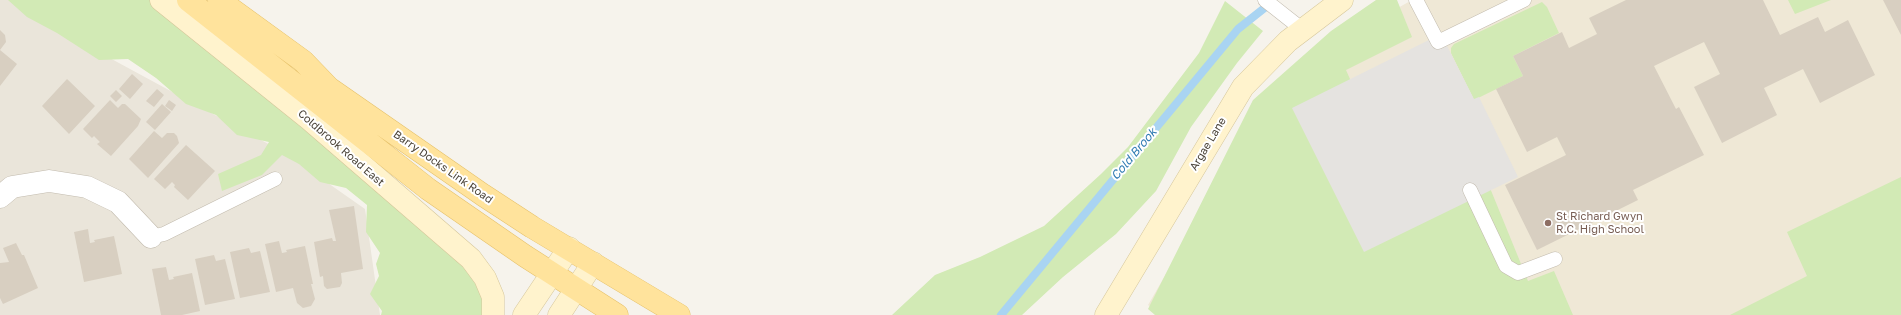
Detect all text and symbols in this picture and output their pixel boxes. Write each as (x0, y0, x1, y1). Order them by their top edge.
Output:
street label: Coldbrook Road East (295, 107, 387, 189)
street label: Argae Lane (1187, 115, 1229, 173)
water label: Cold Brook (1108, 125, 1160, 183)
street label: Barry Docks Link Road (391, 128, 495, 206)
place label: St Richard Gwyn R.C. High School (1556, 210, 1644, 236)
marker: St Richard Gwyn R.C. High School (1543, 218, 1553, 228)

